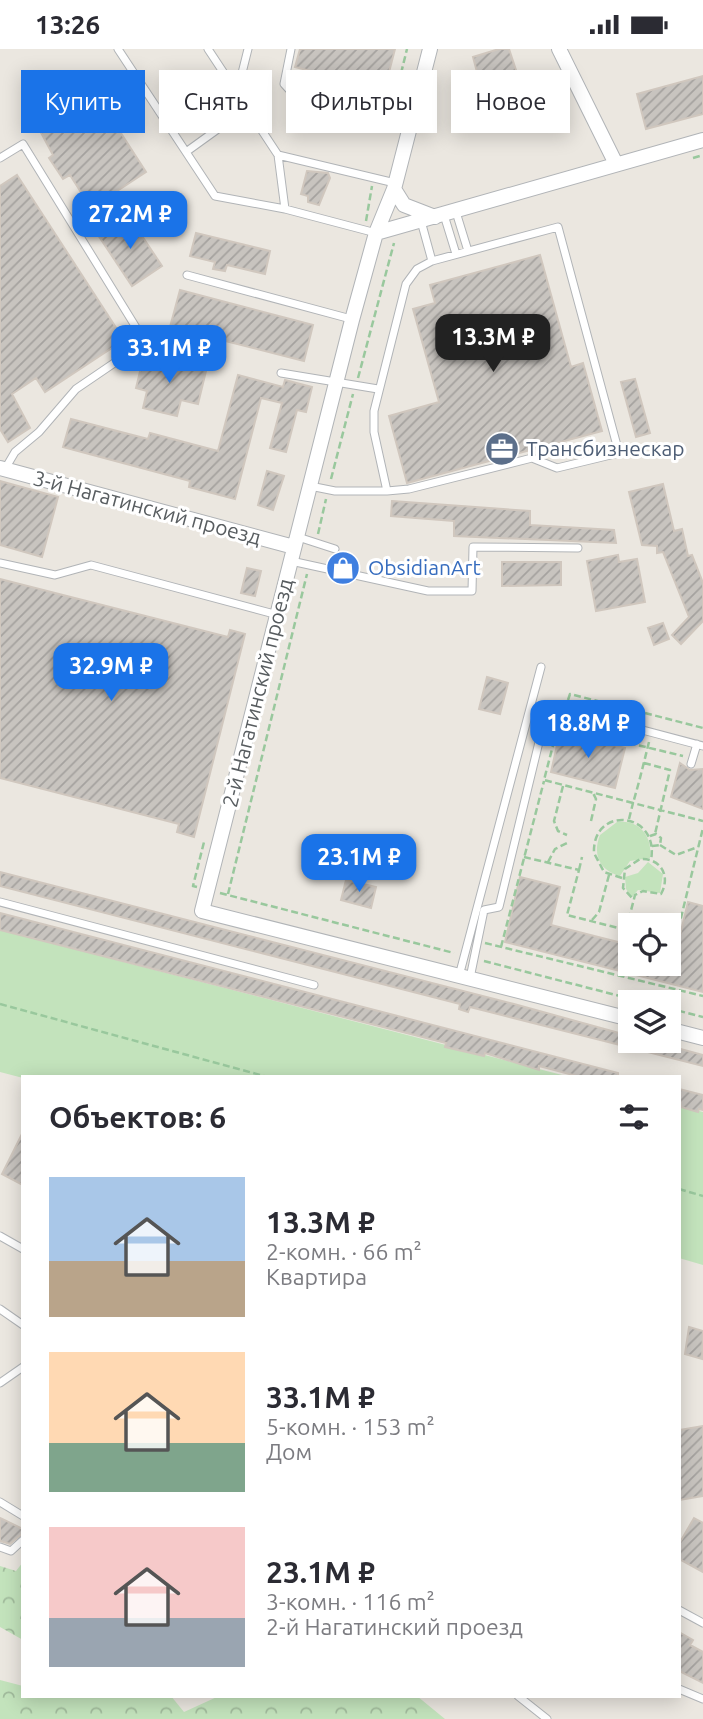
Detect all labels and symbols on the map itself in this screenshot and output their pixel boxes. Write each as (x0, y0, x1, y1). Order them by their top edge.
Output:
pin: 27.2M ₽ (65, 191, 195, 251)
pin: 13.3M ₽ (428, 315, 558, 374)
pin: 33.1M ₽ (104, 325, 234, 385)
office icon: Трансбизнескар (483, 430, 521, 468)
place label: Трансбизнескар (526, 436, 685, 460)
street label: 3-й Нагатинский проезд (31, 465, 264, 549)
shop icon: ObsidianArt (324, 549, 362, 587)
place label: ObsidianArt (368, 555, 481, 579)
street label: 2-й Нагатинский проезд (217, 576, 297, 810)
pin: 32.9M ₽ (46, 643, 176, 703)
pin: 18.8M ₽ (523, 701, 653, 760)
pin: 23.1M ₽ (294, 835, 424, 894)

